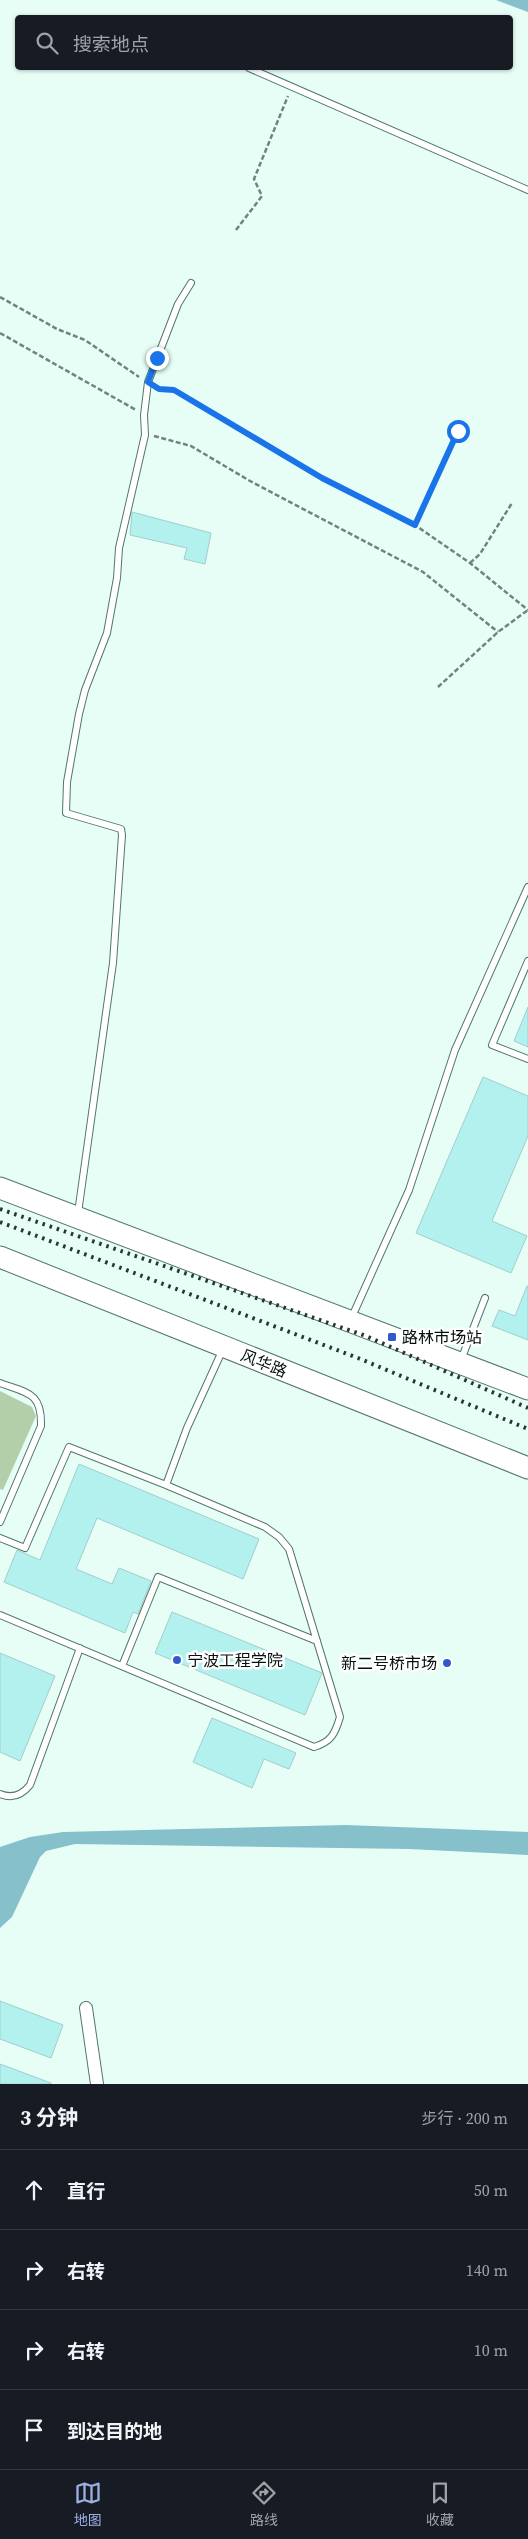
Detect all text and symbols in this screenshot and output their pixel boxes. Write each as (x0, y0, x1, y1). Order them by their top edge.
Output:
search box (15, 15, 513, 70)
icon: search (33, 29, 61, 57)
text: 搜索地点 (73, 31, 149, 57)
route end (146, 347, 169, 370)
route start (447, 420, 470, 443)
place label: 路林市场站 (402, 1326, 482, 1348)
marker: 路林市场站 (386, 1331, 398, 1343)
street label: 风华路 (238, 1344, 290, 1382)
place label: 宁波工程学院 (187, 1649, 283, 1671)
place label: 新二号桥市场 (341, 1652, 437, 1674)
marker: 宁波工程学院 (171, 1654, 183, 1666)
marker: 新二号桥市场 (441, 1657, 453, 1669)
text: 3 分钟 (20, 2103, 78, 2132)
text: 步行 · 200 m (422, 2107, 508, 2129)
icon: ahead (20, 2176, 48, 2204)
text: 直行 (67, 2178, 105, 2204)
text: 50 m (474, 2179, 508, 2201)
icon: right (20, 2256, 48, 2284)
text: 右转 (67, 2258, 105, 2284)
text: 140 m (466, 2259, 508, 2281)
icon: right (20, 2336, 48, 2364)
text: 右转 (67, 2338, 105, 2364)
text: 10 m (474, 2339, 508, 2361)
icon: arrive (20, 2416, 48, 2444)
text: 到达目的地 (67, 2418, 162, 2444)
tab: 地图 (74, 2479, 102, 2530)
tab: 路线 (250, 2479, 278, 2530)
tab: 收藏 (426, 2479, 454, 2530)

